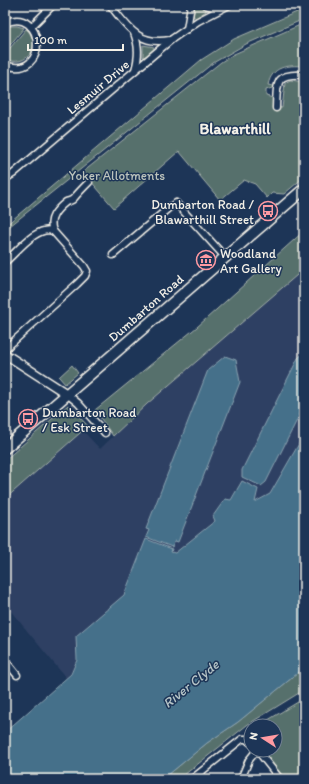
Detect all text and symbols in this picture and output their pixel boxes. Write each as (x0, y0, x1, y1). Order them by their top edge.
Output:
scale bar (28, 26, 123, 52)
text: 100 m (34, 33, 67, 47)
street label: Lesmuir Drive (64, 57, 132, 117)
district label: Blawarthill (200, 120, 271, 138)
park label: Yoker Allotments (69, 168, 165, 183)
place label: Dumbarton Road / Blawarthill Street (151, 197, 255, 227)
bus stop icon: Dumbarton Road / Blawarthill Street (257, 200, 279, 222)
place label: Woodland Art Gallery (220, 246, 282, 276)
museum icon: Woodland Art Gallery (195, 249, 217, 271)
street label: Dumbarton Road (105, 271, 187, 345)
place label: Dumbarton Road / Esk Street (42, 405, 136, 435)
bus stop icon: Dumbarton Road / Esk Street (17, 408, 39, 430)
water label: River Clyde (159, 655, 224, 712)
north arrow (243, 718, 283, 758)
text: N (247, 731, 261, 741)

